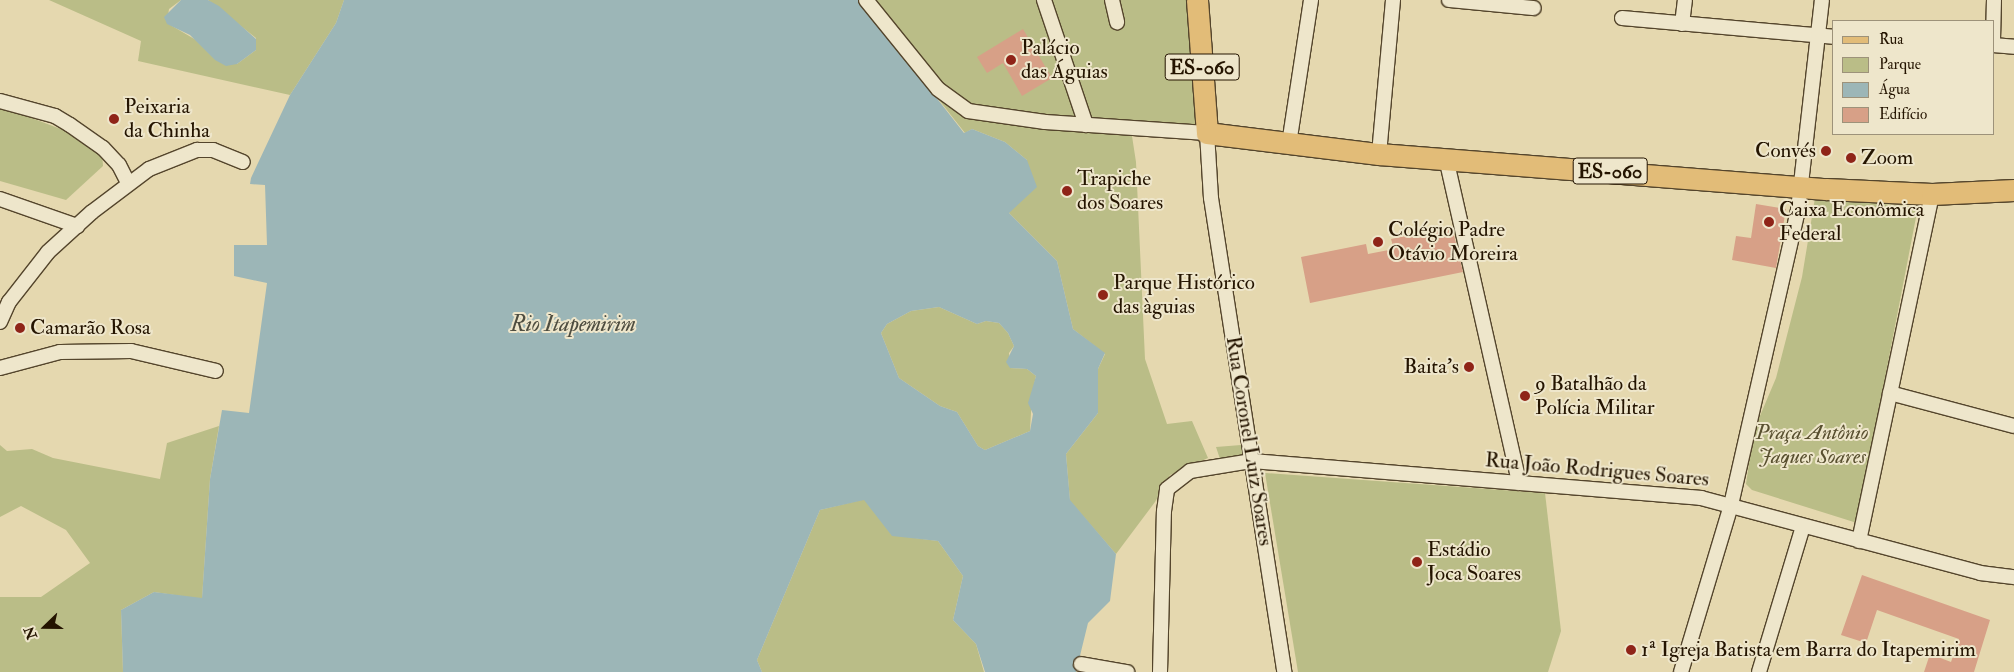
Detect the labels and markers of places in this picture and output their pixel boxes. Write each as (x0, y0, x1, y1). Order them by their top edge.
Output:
place label: Palácio das Águias (1021, 35, 1108, 85)
marker: Palácio das Águias (1005, 54, 1017, 66)
place label: Peixaria da Chinha (124, 94, 210, 144)
marker: Peixaria da Chinha (108, 113, 120, 125)
place label: Convés (1755, 138, 1816, 164)
marker: Convés (1820, 145, 1832, 157)
place label: Zoom (1861, 145, 1913, 171)
marker: Zoom (1845, 152, 1857, 164)
place label: Trapiche dos Soares (1077, 166, 1163, 216)
marker: Trapiche dos Soares (1061, 185, 1073, 197)
place label: Caixa Econômica Federal (1779, 197, 1924, 247)
marker: Caixa Econômica Federal (1763, 216, 1775, 228)
place label: Colégio Padre Otávio Moreira (1388, 217, 1518, 267)
marker: Colégio Padre Otávio Moreira (1372, 236, 1384, 248)
place label: Parque Histórico das àguias (1113, 270, 1255, 320)
marker: Parque Histórico das àguias (1097, 289, 1109, 301)
place label: Camarão Rosa (30, 315, 151, 341)
marker: Camarão Rosa (14, 322, 26, 334)
place label: Baita's (1404, 354, 1459, 380)
marker: Baita's (1463, 361, 1475, 373)
place label: 9 Batalhão da Polícia Militar (1535, 371, 1655, 421)
marker: 9 Batalhão da Polícia Militar (1519, 390, 1531, 402)
place label: Estádio Joca Soares (1427, 537, 1521, 587)
marker: Estádio Joca Soares (1411, 556, 1423, 568)
place label: 1ª Igreja Batista em Barra do Itapemirim (1641, 637, 1976, 663)
marker: 1ª Igreja Batista em Barra do Itapemirim (1625, 644, 1637, 656)

